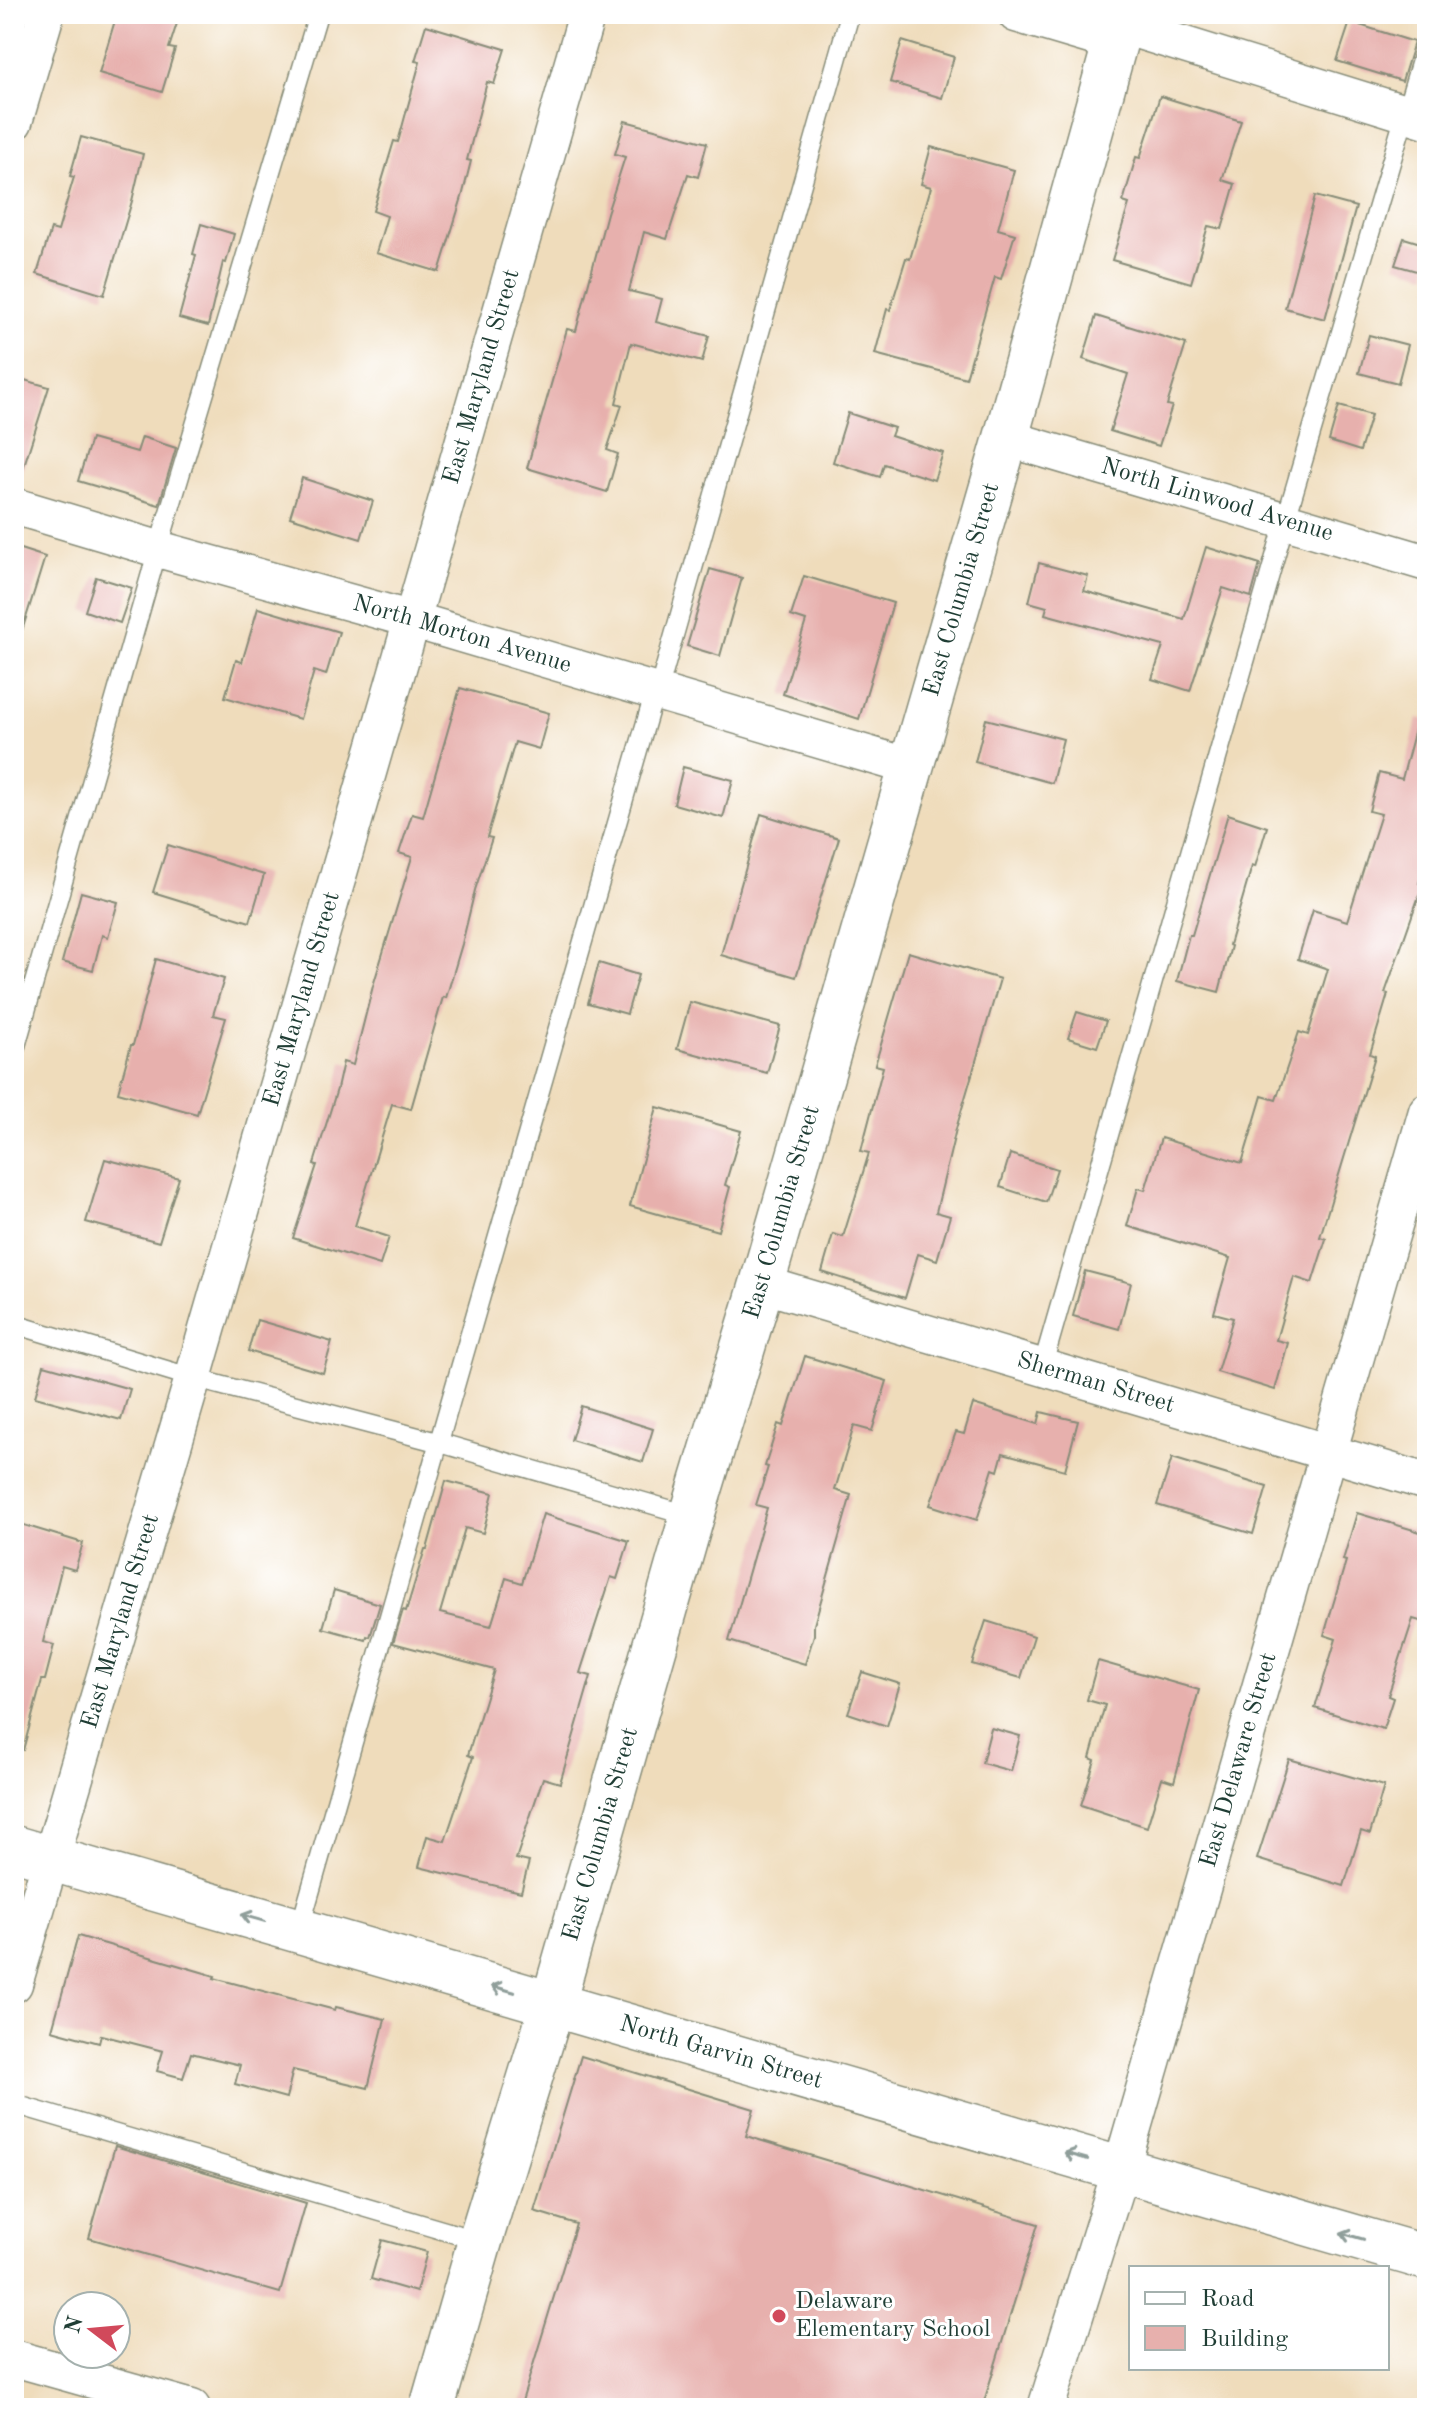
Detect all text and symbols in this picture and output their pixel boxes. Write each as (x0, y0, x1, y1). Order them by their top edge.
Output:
street label: East Maryland Street (440, 266, 525, 487)
street label: North Linwood Avenue (1098, 455, 1336, 546)
street label: East Columbia Street (920, 480, 1004, 699)
street label: North Morton Avenue (350, 592, 574, 678)
street label: East Maryland Street (260, 889, 345, 1110)
street label: East Columbia Street (740, 1103, 825, 1322)
street label: Sherman Street (1014, 1349, 1177, 1418)
street label: East Maryland Street (78, 1511, 164, 1732)
street label: East Delaware Street (1197, 1650, 1282, 1870)
street label: East Columbia Street (559, 1725, 643, 1944)
one-way arrow (241, 1910, 267, 1925)
one-way arrow (491, 1981, 517, 1996)
street label: North Garvin Street (617, 2012, 825, 2094)
one-way arrow (1063, 2148, 1089, 2163)
one-way arrow (1340, 2228, 1366, 2243)
legend (1129, 2266, 1389, 2370)
text: Road (1201, 2288, 1254, 2312)
north arrow (52, 2290, 132, 2370)
place label: Delaware Elementary School (795, 2290, 990, 2342)
marker: Delaware Elementary School (770, 2307, 788, 2325)
text: N (62, 2314, 88, 2336)
text: Building (1201, 2328, 1288, 2352)

